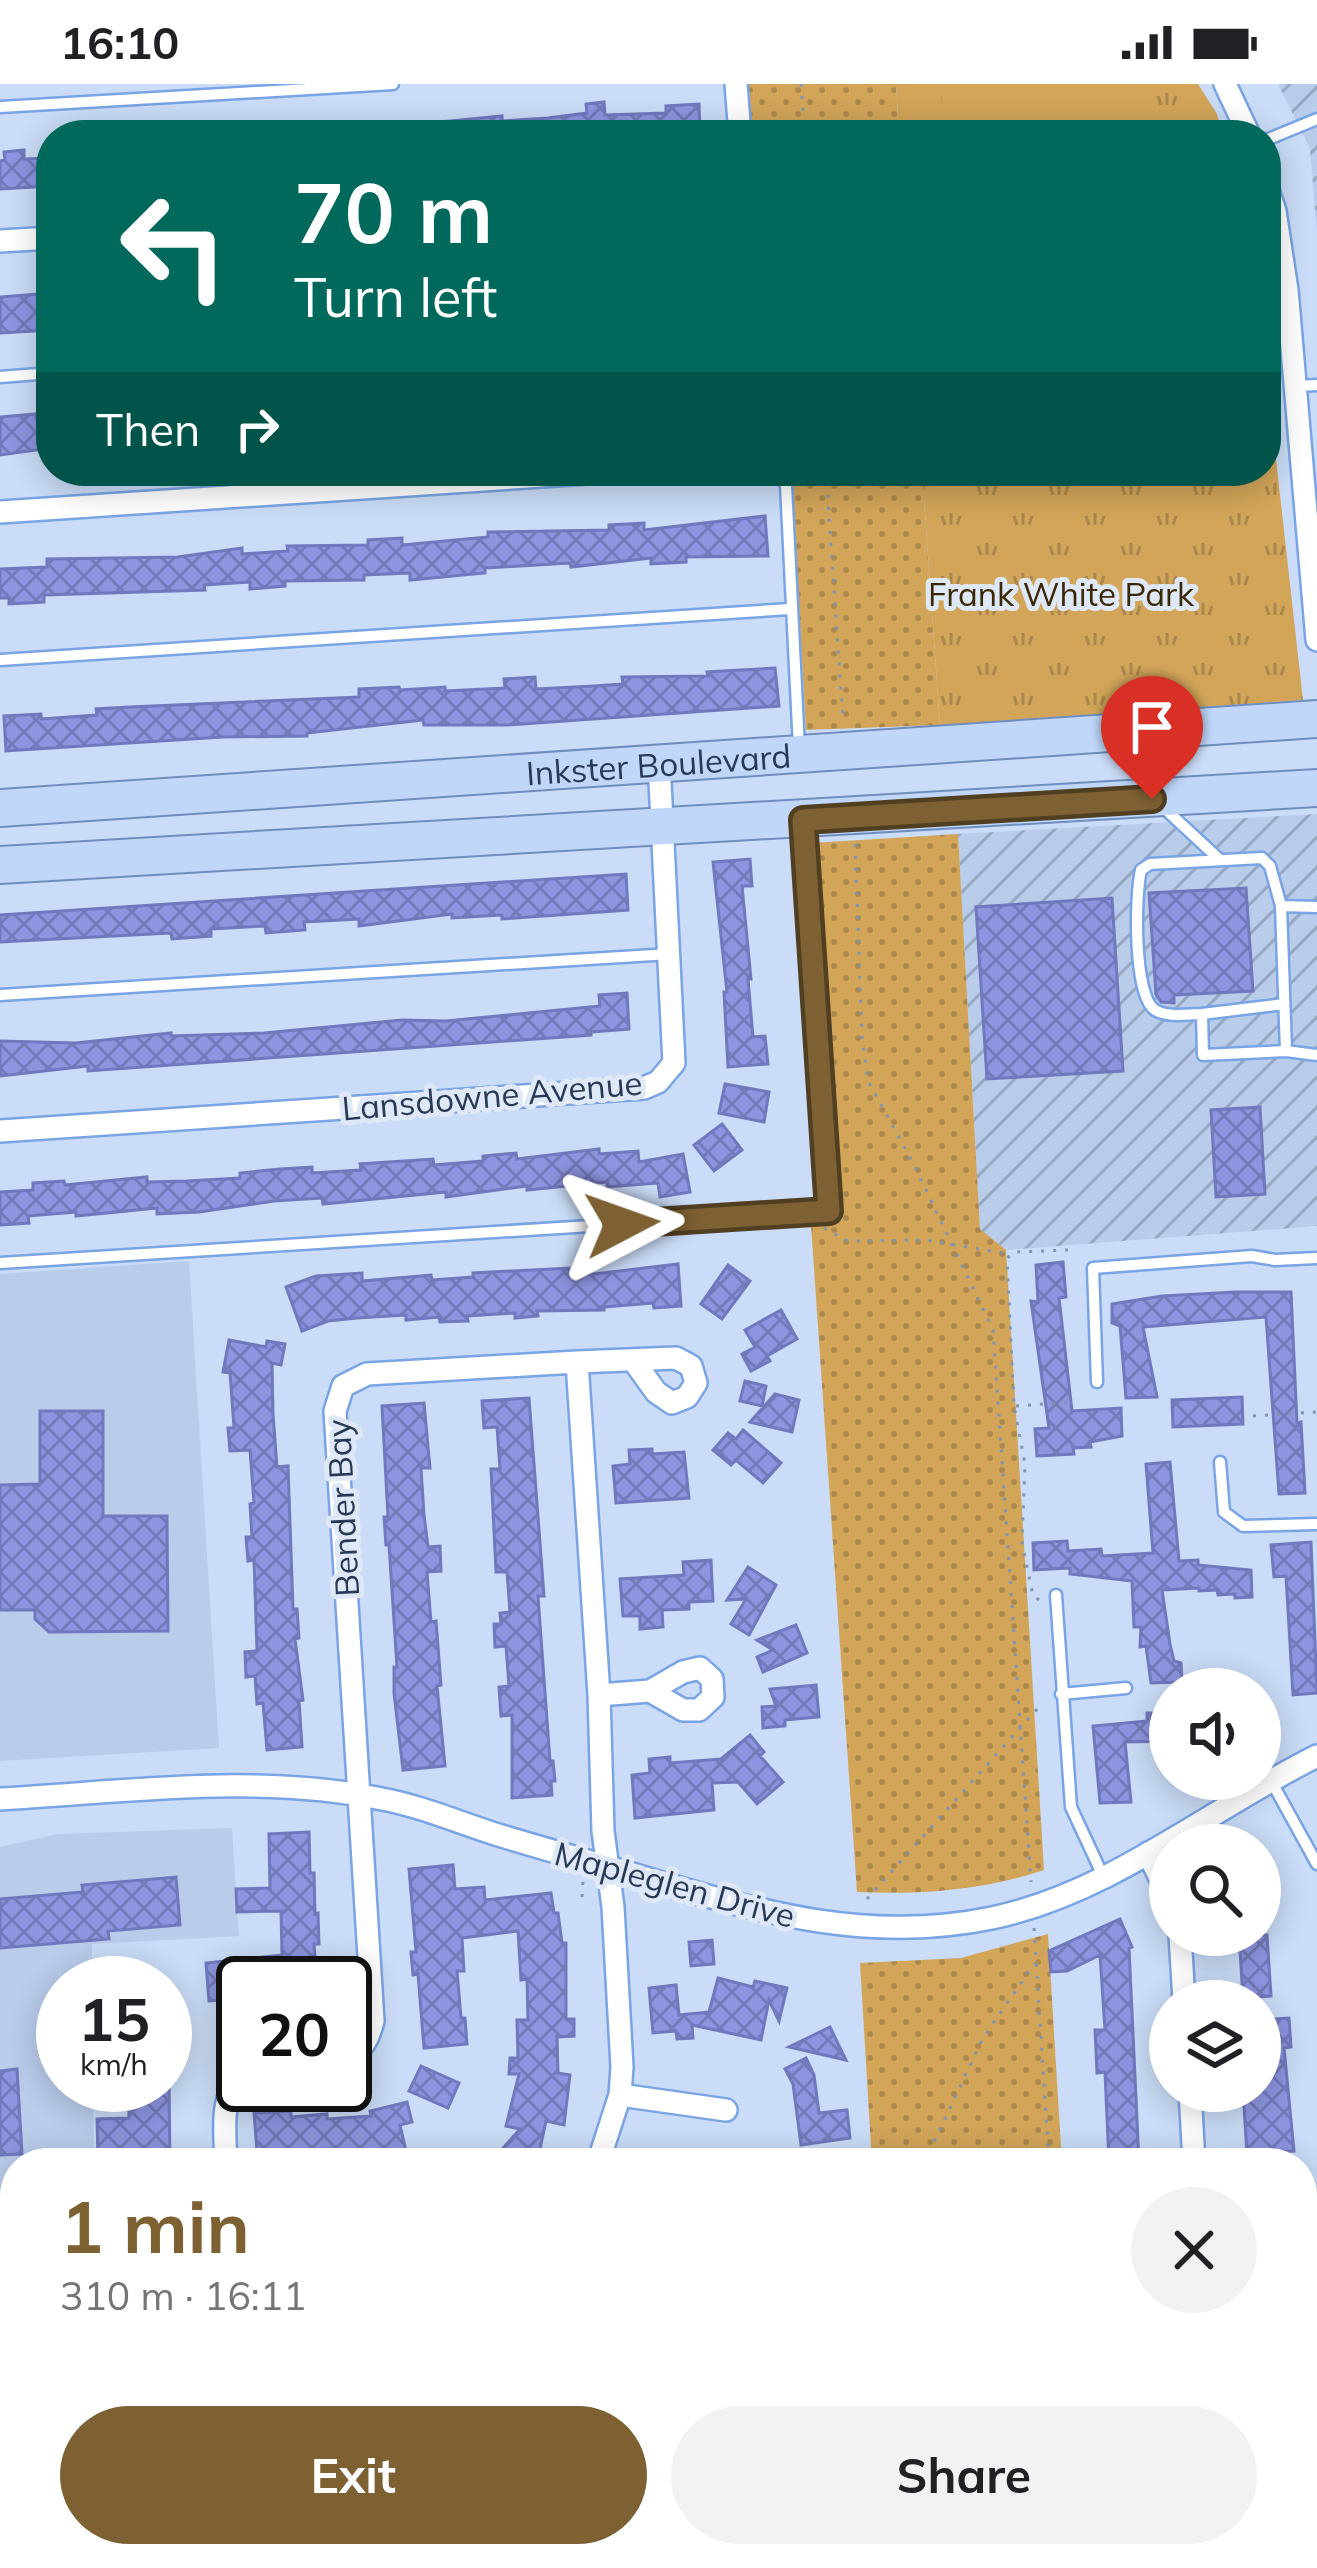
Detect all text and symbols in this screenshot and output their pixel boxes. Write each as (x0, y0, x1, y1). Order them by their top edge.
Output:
text: 16:10 (60, 14, 179, 70)
text: 70 m (294, 159, 493, 264)
icon: left (96, 168, 252, 324)
text: Turn left (294, 263, 497, 331)
icon: right (224, 396, 290, 462)
text: Then (96, 401, 200, 457)
park label: Frank White Park (928, 573, 1195, 614)
pin (1101, 676, 1203, 799)
icon: arrive (1119, 694, 1185, 760)
street label: Inkster Boulevard (525, 734, 792, 793)
street label: Lansdowne Avenue (340, 1061, 644, 1129)
position arrow (559, 1161, 685, 1287)
street label: Bender Bay (317, 1418, 367, 1598)
map controls (1149, 1668, 1281, 2112)
button: sound (1149, 1668, 1281, 1800)
button: search (1149, 1824, 1281, 1956)
street label: Mapleglen Drive (550, 1832, 800, 1936)
speed limit sign: 20 (216, 1956, 372, 2112)
button: layers (1149, 1980, 1281, 2112)
text: 15 (78, 1981, 150, 2056)
text: km/h (80, 2045, 148, 2083)
text: 1 min (60, 2181, 250, 2271)
button: close (1131, 2187, 1257, 2313)
text: 310 m · 16:11 (60, 2271, 306, 2320)
button: Exit (60, 2406, 647, 2544)
button: Share (671, 2406, 1257, 2544)

